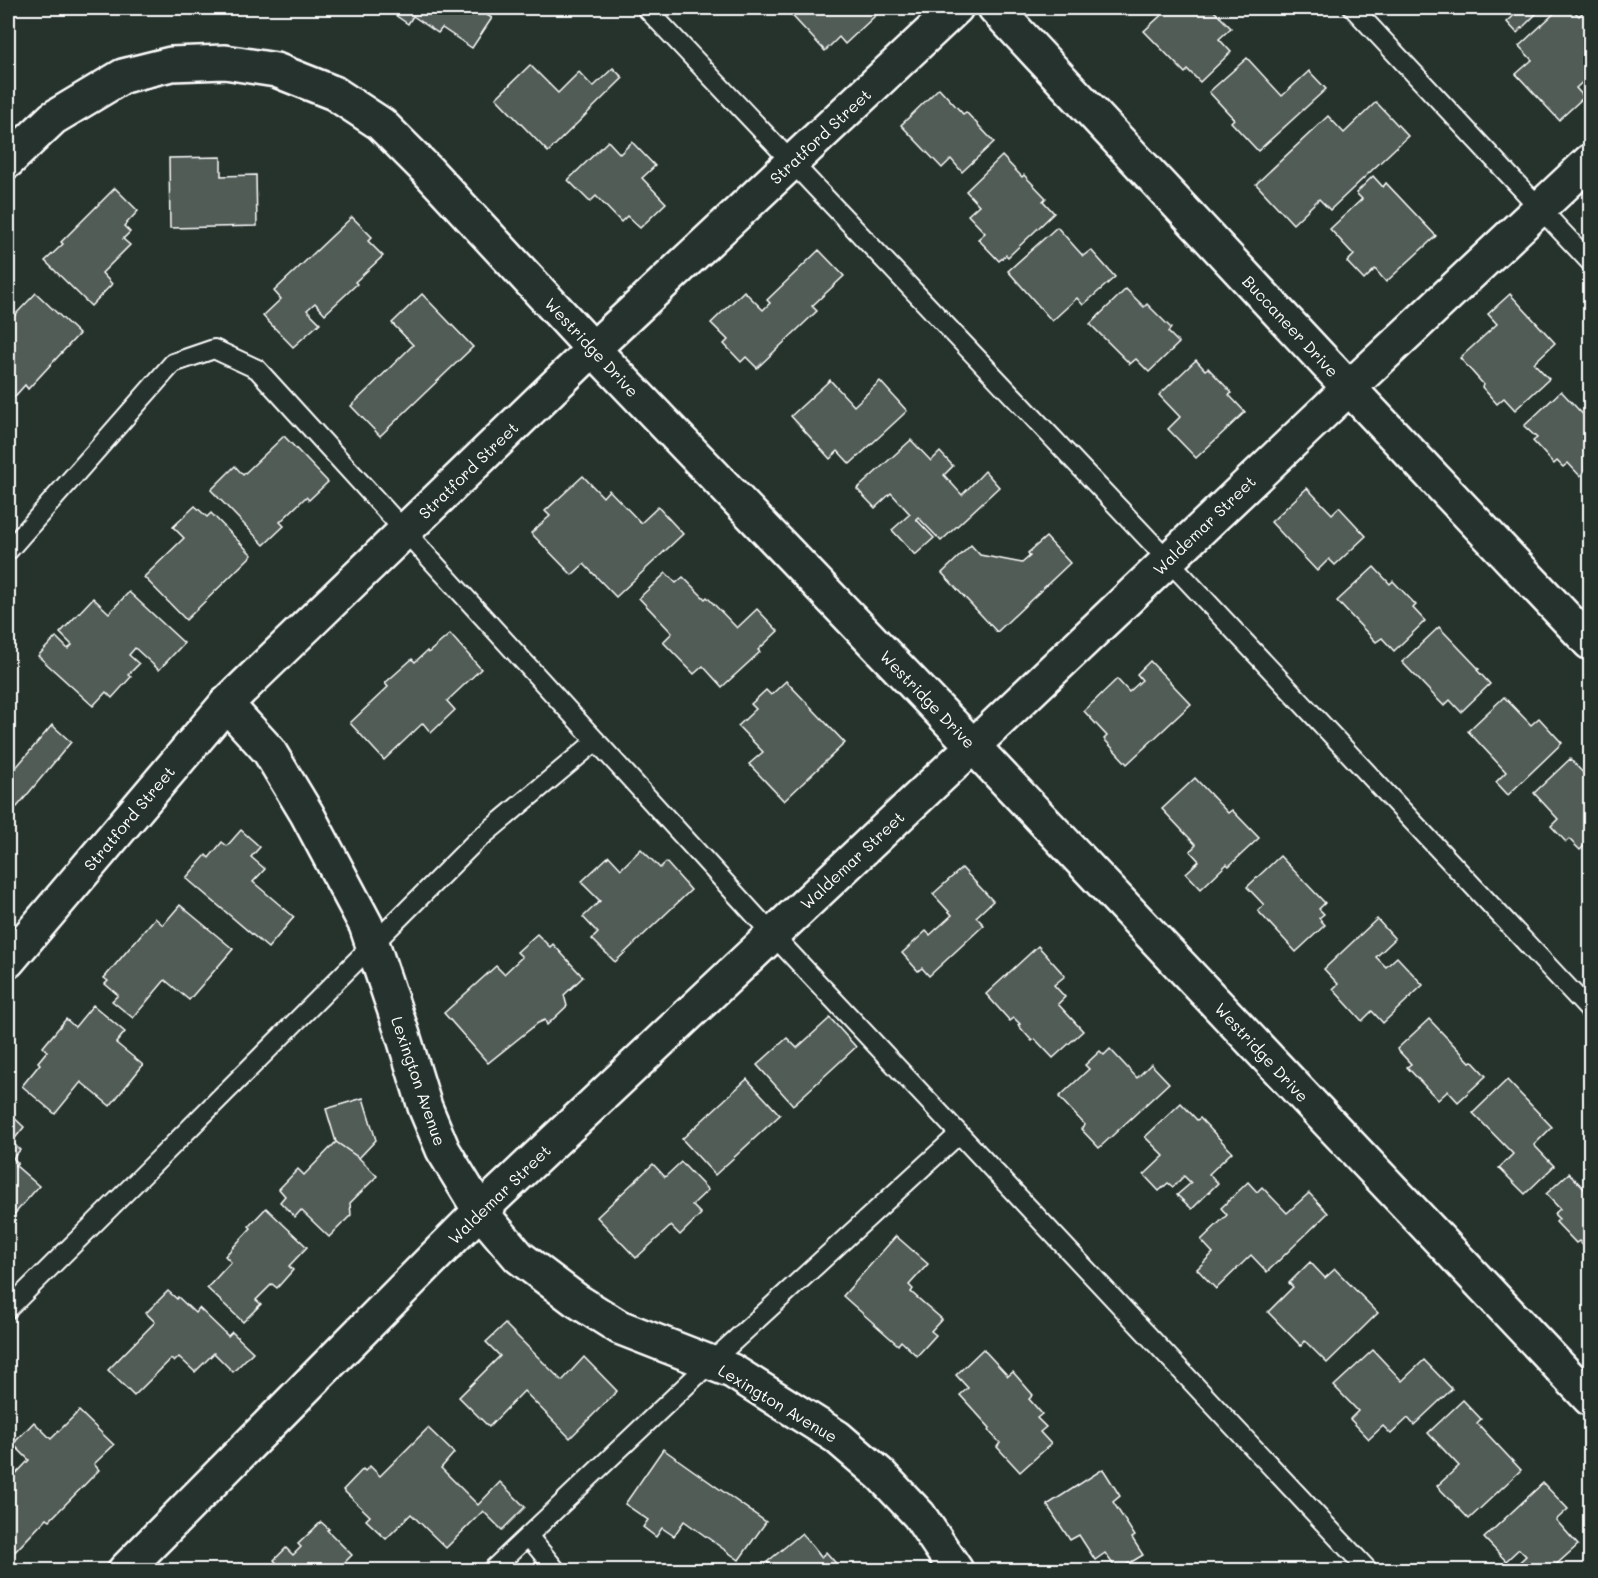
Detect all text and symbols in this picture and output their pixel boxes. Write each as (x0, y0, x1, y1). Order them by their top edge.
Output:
street label: Stratford Street (765, 84, 875, 188)
street label: Buccaneer Drive (1238, 271, 1344, 381)
street label: Westridge Drive (541, 293, 643, 401)
street label: Stratford Street (414, 417, 522, 523)
street label: Waldemar Street (1148, 471, 1260, 579)
street label: Westridge Drive (876, 646, 980, 752)
street label: Stratford Street (79, 761, 179, 875)
street label: Waldemar Street (796, 806, 908, 914)
street label: Westridge Drive (1211, 998, 1313, 1106)
street label: Lexington Avenue (387, 1014, 451, 1148)
street label: Waldemar Street (443, 1140, 555, 1248)
street label: Lexington Avenue (715, 1359, 841, 1447)

